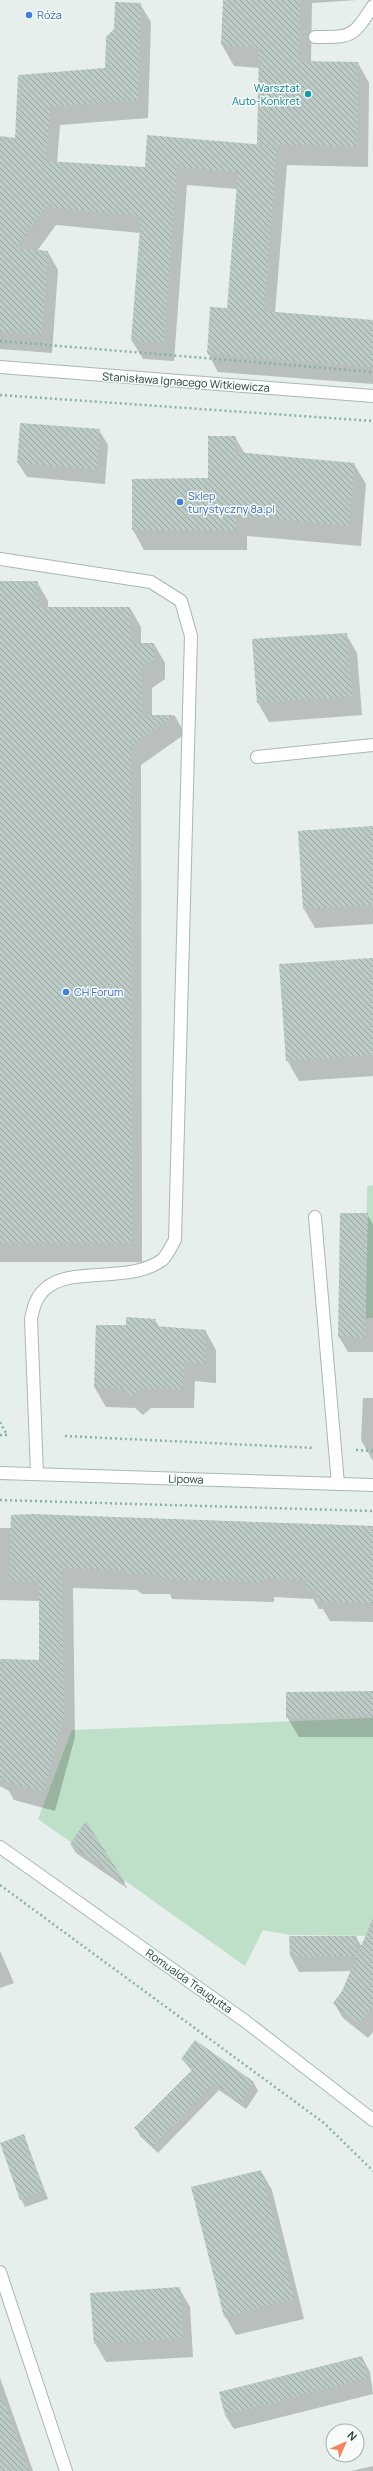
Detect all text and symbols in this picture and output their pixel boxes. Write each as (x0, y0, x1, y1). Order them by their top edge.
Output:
place label: Róża (37, 7, 62, 22)
marker: Róża (24, 10, 34, 20)
place label: Warsztat Auto-Konkret (232, 80, 300, 108)
marker: Warsztat Auto-Konkret (303, 89, 313, 99)
street label: Stanisława Ignacego Witkiewicza (102, 368, 270, 395)
place label: Sklep turystyczny 8a.pl (188, 488, 275, 516)
marker: Sklep turystyczny 8a.pl (175, 497, 185, 507)
place label: CH Forum (74, 984, 123, 999)
marker: CH Forum (61, 987, 71, 997)
street label: Lipowa (168, 1470, 204, 1487)
street label: Romualda Traugutta (143, 1945, 236, 2016)
north arrow (325, 2423, 365, 2463)
text: N (344, 2427, 361, 2444)

